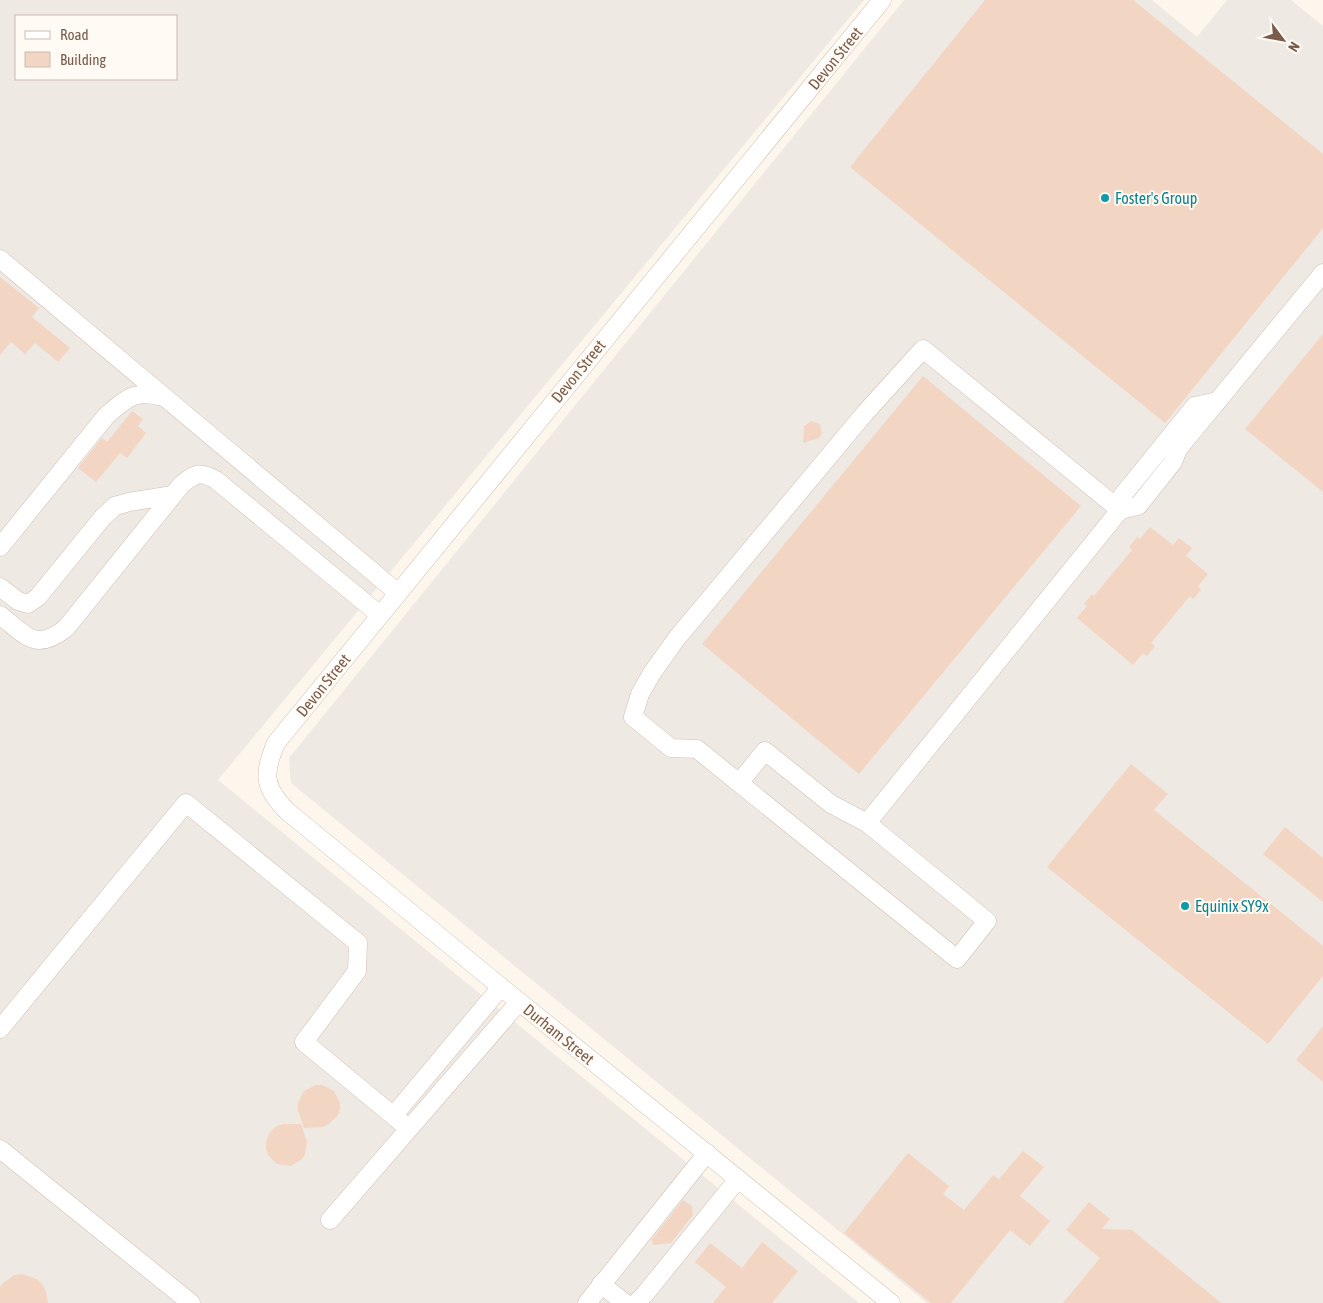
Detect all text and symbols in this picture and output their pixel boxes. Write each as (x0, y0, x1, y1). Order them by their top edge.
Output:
legend (15, 15, 178, 80)
north arrow (1258, 15, 1308, 65)
street label: Devon Street (804, 23, 866, 93)
text: Road (60, 26, 89, 43)
text: N (1285, 39, 1303, 55)
text: Building (60, 51, 106, 68)
place label: Foster's Group (1115, 189, 1197, 208)
marker: Foster's Group (1099, 192, 1111, 204)
street label: Devon Street (547, 336, 609, 406)
street label: Devon Street (292, 650, 354, 720)
place label: Equinix SY9x (1195, 897, 1269, 916)
marker: Equinix SY9x (1179, 900, 1191, 912)
street label: Durham Street (520, 1000, 598, 1068)

